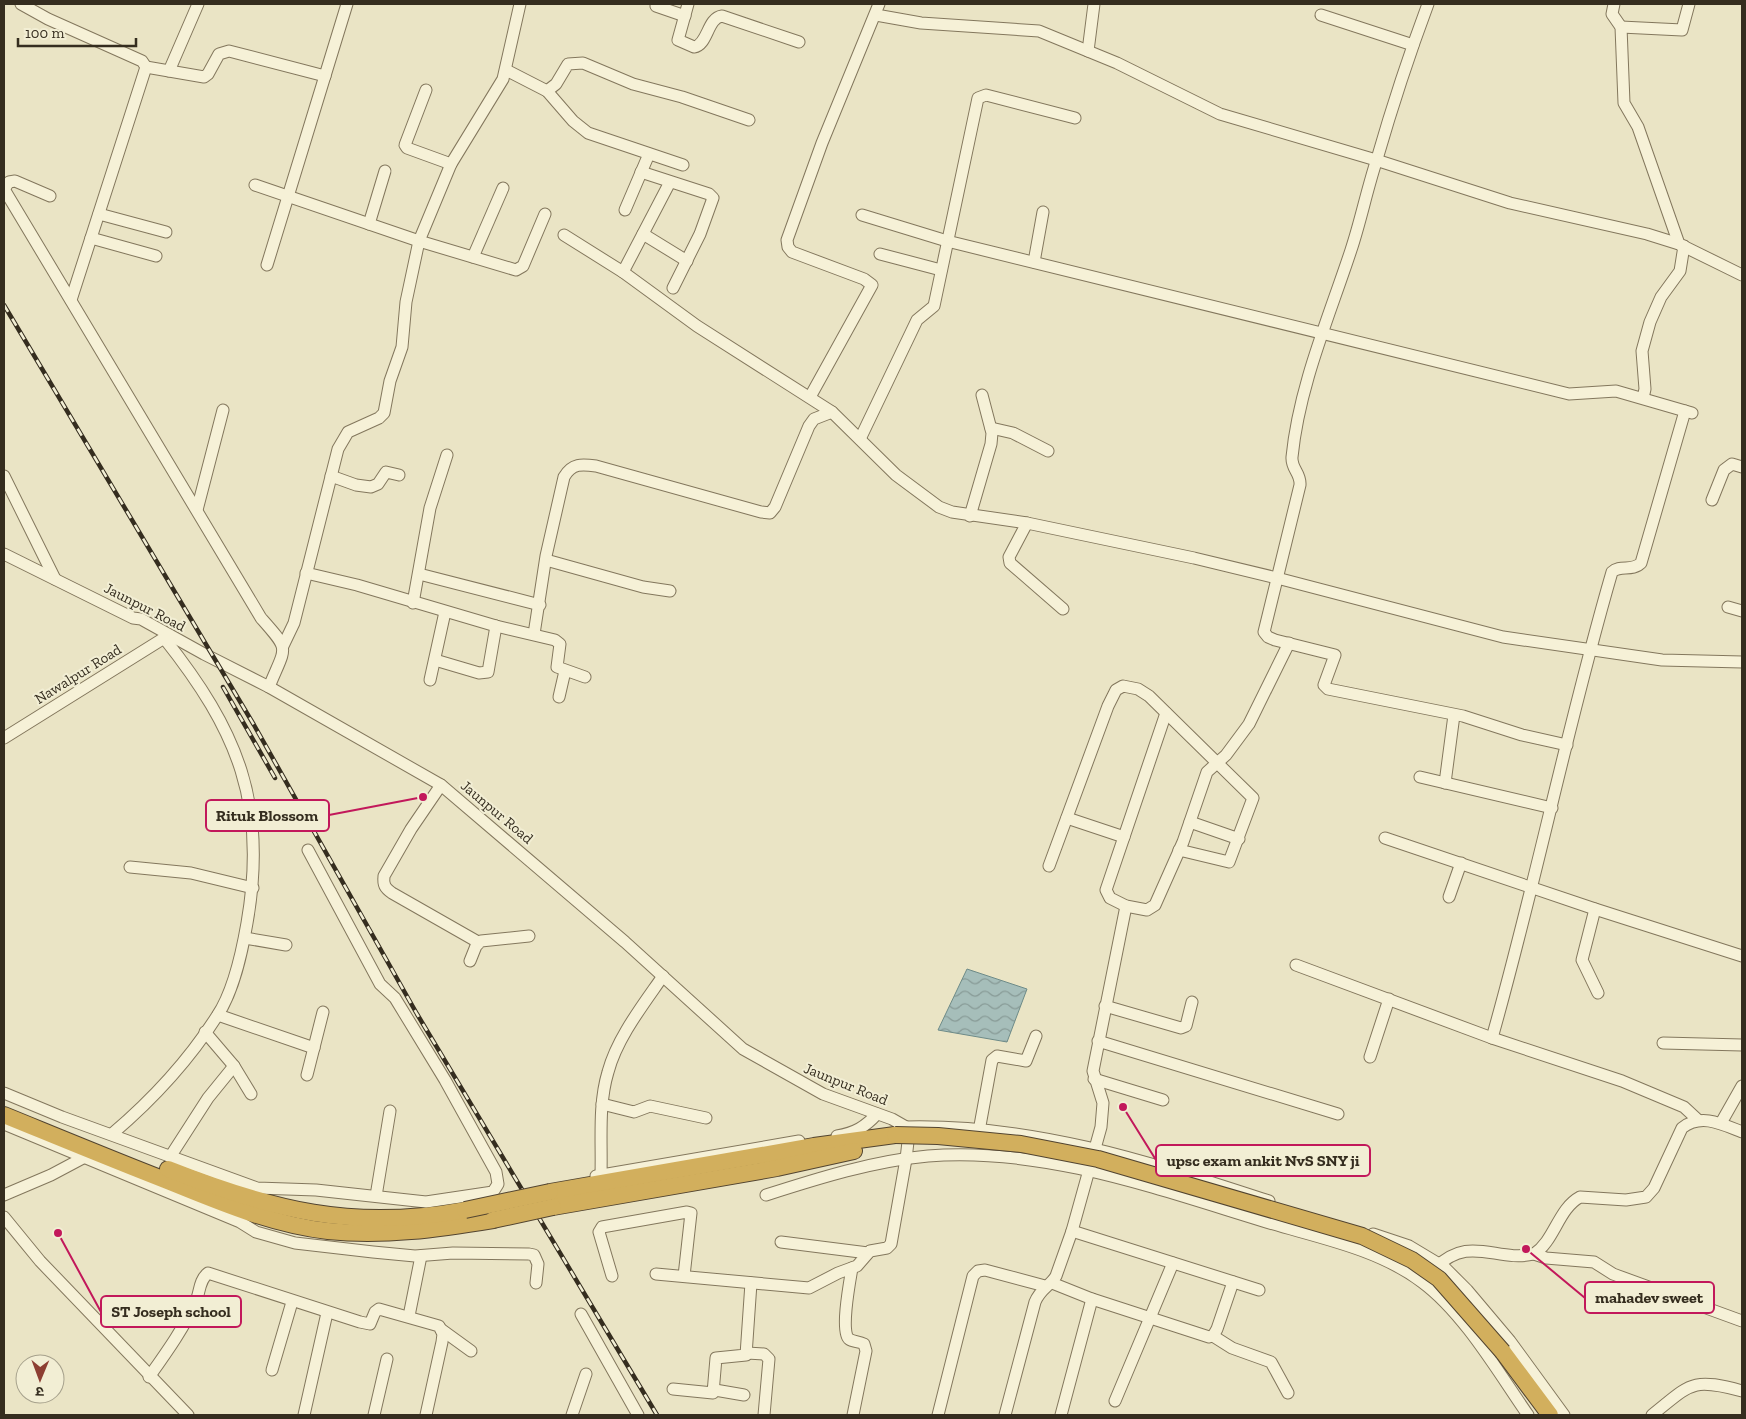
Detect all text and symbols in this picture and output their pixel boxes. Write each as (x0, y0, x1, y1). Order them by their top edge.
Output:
scale bar (18, 15, 135, 47)
text: 100 m (25, 24, 64, 42)
street label: Jaunpur Road (101, 579, 189, 636)
street label: Nawalpur Road (31, 640, 125, 708)
street label: Jaunpur Road (457, 776, 537, 848)
callout: Rituk Blossom (206, 800, 329, 831)
text: Rituk Blossom (216, 806, 318, 825)
street label: Jaunpur Road (801, 1059, 891, 1109)
callout: upsc exam ankit NvS SNY ji (1156, 1145, 1370, 1176)
text: upsc exam ankit NvS SNY ji (1166, 1151, 1360, 1170)
callout: mahadev sweet (1585, 1282, 1714, 1313)
text: mahadev sweet (1595, 1288, 1704, 1307)
callout: ST Joseph school (101, 1296, 241, 1327)
text: ST Joseph school (111, 1302, 231, 1321)
north arrow (15, 1354, 65, 1404)
text: उ (35, 1383, 44, 1400)

